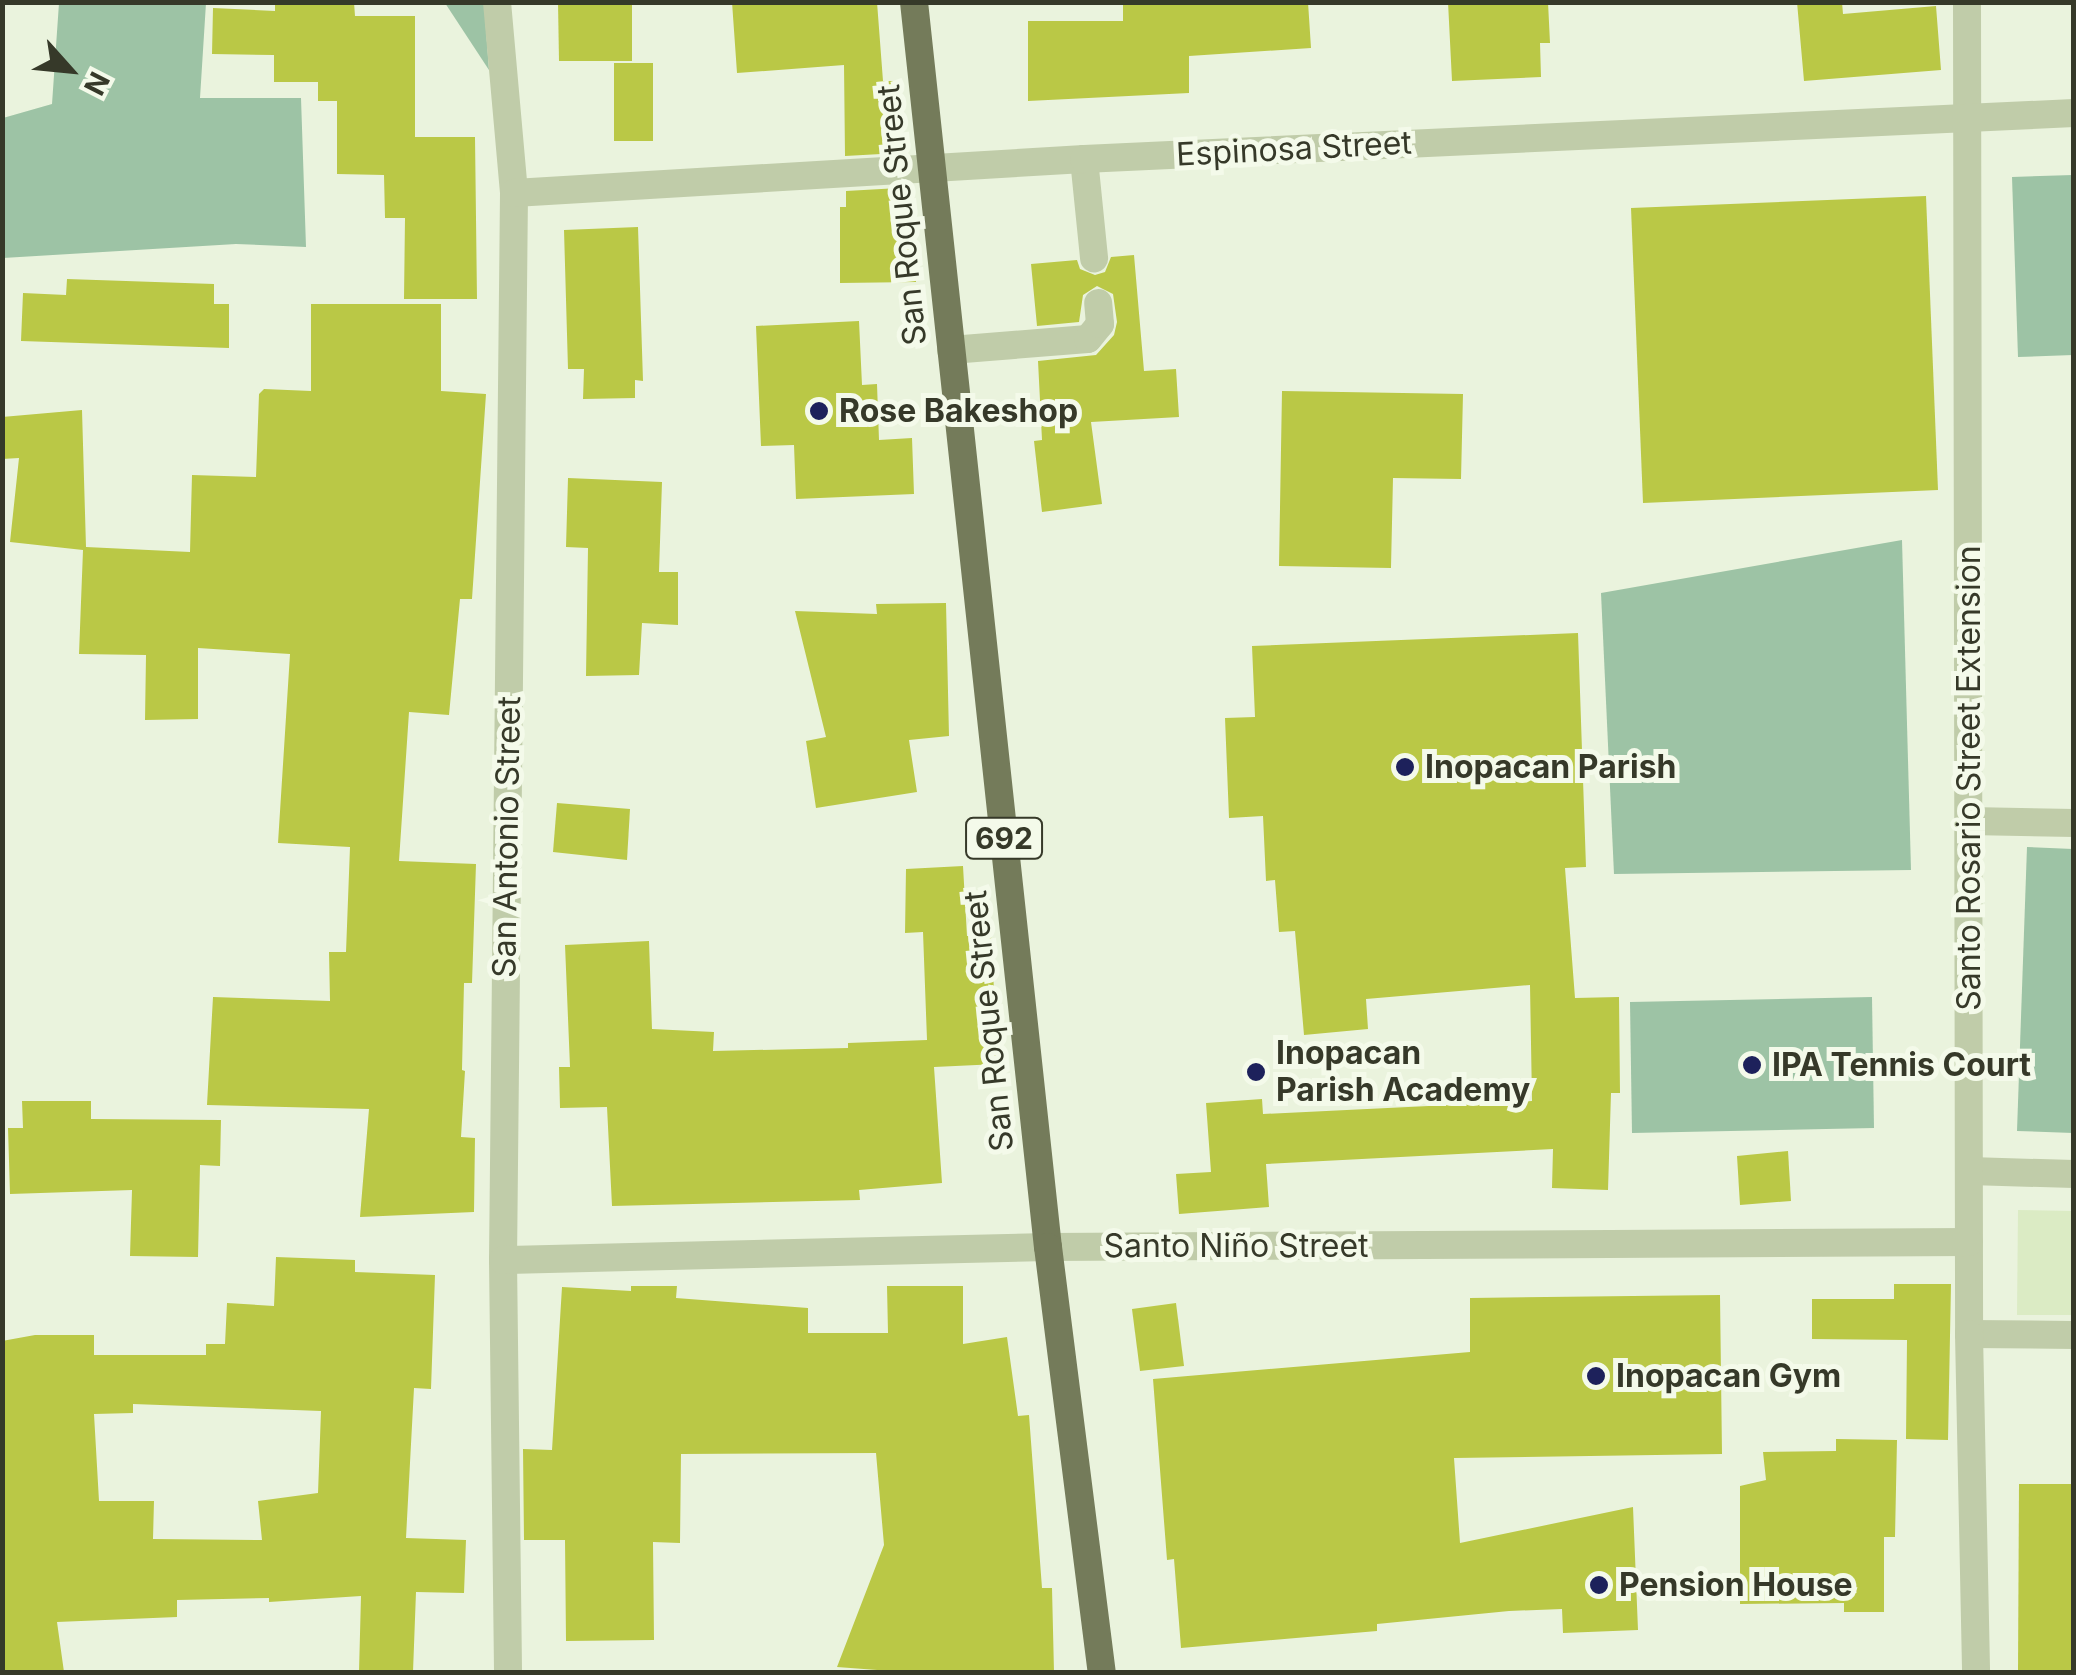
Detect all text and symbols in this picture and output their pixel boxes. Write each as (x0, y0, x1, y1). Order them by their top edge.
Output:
north arrow (20, 20, 120, 120)
text: N (77, 66, 117, 101)
street label: San Roque Street (869, 83, 935, 347)
street label: Espinosa Street (1175, 124, 1413, 174)
place label: Rose Bakeshop (839, 392, 1078, 430)
marker: Rose Bakeshop (808, 400, 830, 422)
street label: Santo Rosario Street Extension (1950, 545, 1988, 1011)
street label: San Antonio Street (485, 696, 529, 978)
place label: Inopacan Parish (1425, 748, 1676, 786)
marker: Inopacan Parish (1394, 756, 1416, 778)
road number: 692 (964, 813, 1044, 863)
street label: San Roque Street (956, 889, 1022, 1153)
place label: Inopacan Parish Academy (1276, 1035, 1530, 1110)
place label: IPA Tennis Court (1772, 1046, 2031, 1084)
marker: IPA Tennis Court (1741, 1054, 1763, 1076)
marker: Inopacan Parish Academy (1245, 1061, 1267, 1083)
street label: Santo Niño Street (1104, 1227, 1368, 1265)
place label: Inopacan Gym (1616, 1357, 1841, 1395)
marker: Inopacan Gym (1585, 1365, 1607, 1387)
place label: Pension House (1619, 1566, 1853, 1604)
marker: Pension House (1588, 1574, 1610, 1596)

